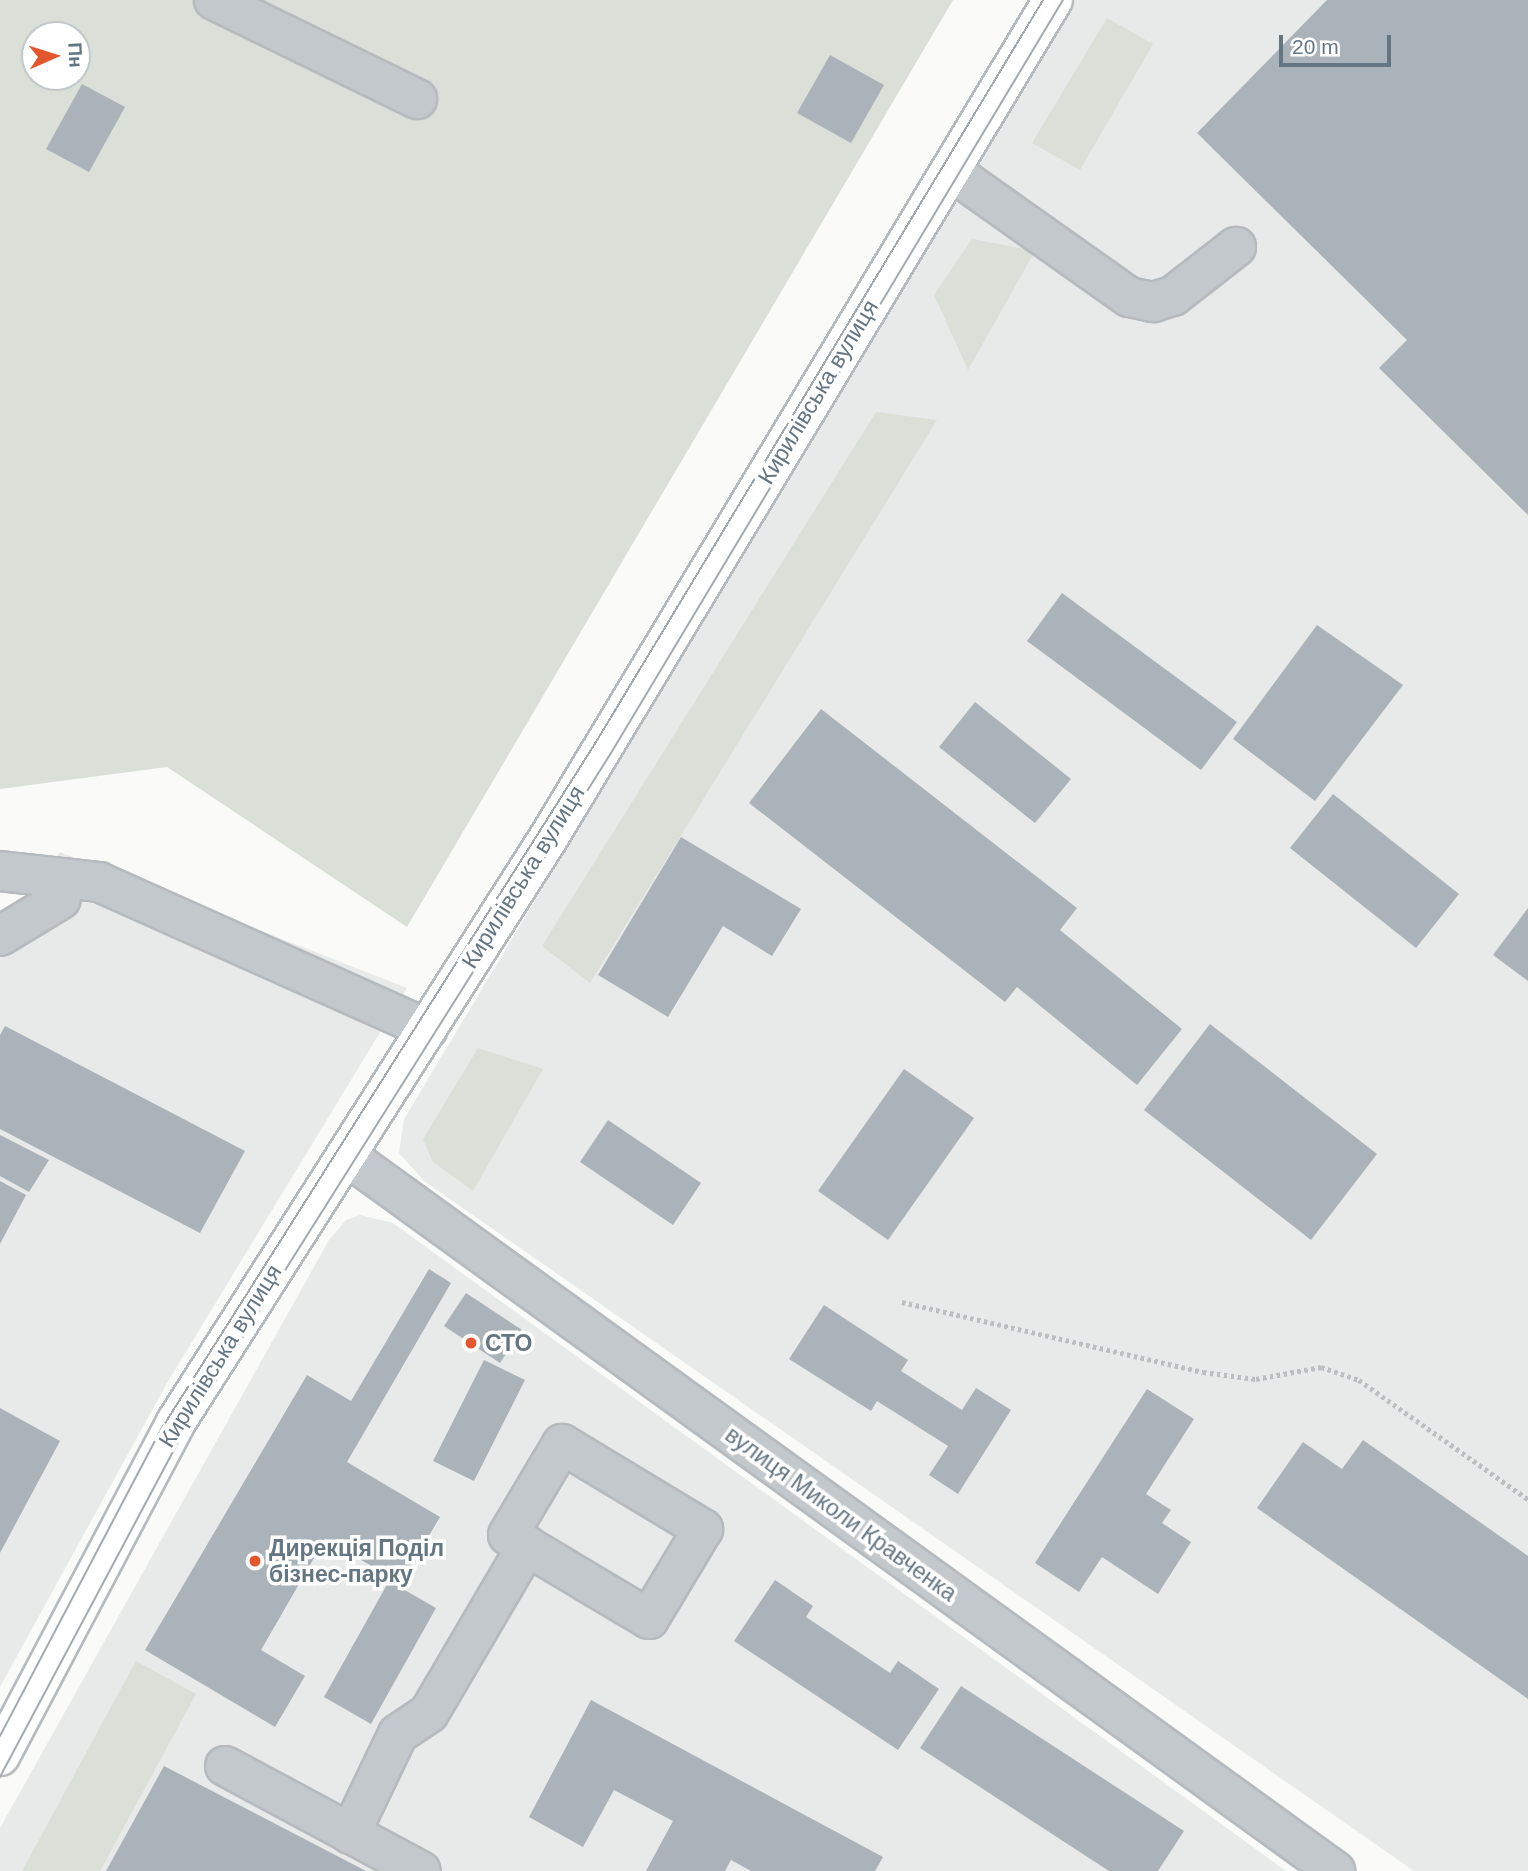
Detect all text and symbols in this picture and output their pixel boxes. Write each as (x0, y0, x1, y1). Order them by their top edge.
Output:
north arrow (21, 21, 91, 91)
scale bar (1283, 21, 1395, 65)
text: 20 m (1292, 35, 1339, 58)
text: Пн (64, 42, 87, 68)
street label: Кирилівська вулиця (752, 295, 884, 489)
street label: Кирилівська вулиця (456, 781, 590, 973)
street label: Кирилівська вулиця (153, 1260, 287, 1452)
place label: СТО (485, 1329, 532, 1357)
marker: СТО (463, 1335, 479, 1351)
street label: вулиця Миколи Кравченка (720, 1421, 962, 1607)
place label: Дирекція Поділ бізнес-парку (269, 1534, 444, 1588)
marker: Дирекція Поділ бізнес-парку (247, 1553, 263, 1569)

